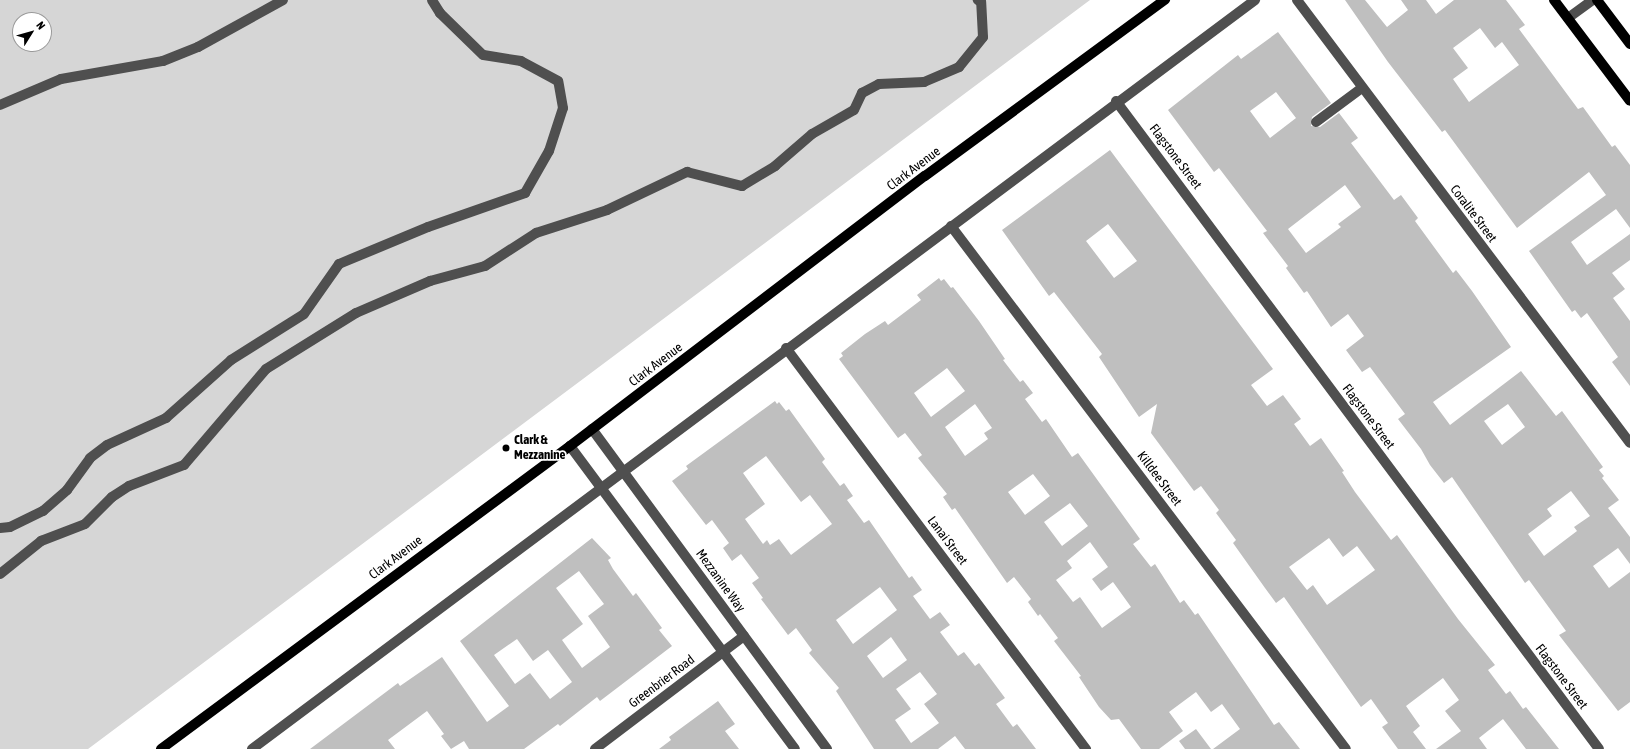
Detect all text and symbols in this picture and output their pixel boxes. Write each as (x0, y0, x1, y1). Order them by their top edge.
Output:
north arrow (12, 12, 52, 52)
text: N (34, 19, 48, 32)
street label: Flagstone Street (1146, 122, 1204, 192)
street label: Clark Avenue (884, 144, 944, 194)
street label: Coralite Street (1446, 182, 1500, 246)
street label: Clark Avenue (626, 340, 686, 390)
street label: Flagstone Street (1339, 382, 1397, 452)
place label: Clark & Mezzanine (514, 433, 566, 464)
marker: Clark & Mezzanine (501, 443, 511, 453)
street label: Killdee Street (1133, 449, 1185, 509)
street label: Lanai Street (924, 514, 970, 568)
street label: Clark Avenue (366, 533, 426, 583)
street label: Mezzanine Way (692, 547, 748, 615)
street label: Flagstone Street (1532, 642, 1590, 712)
street label: Greenbrier Road (626, 652, 698, 712)

